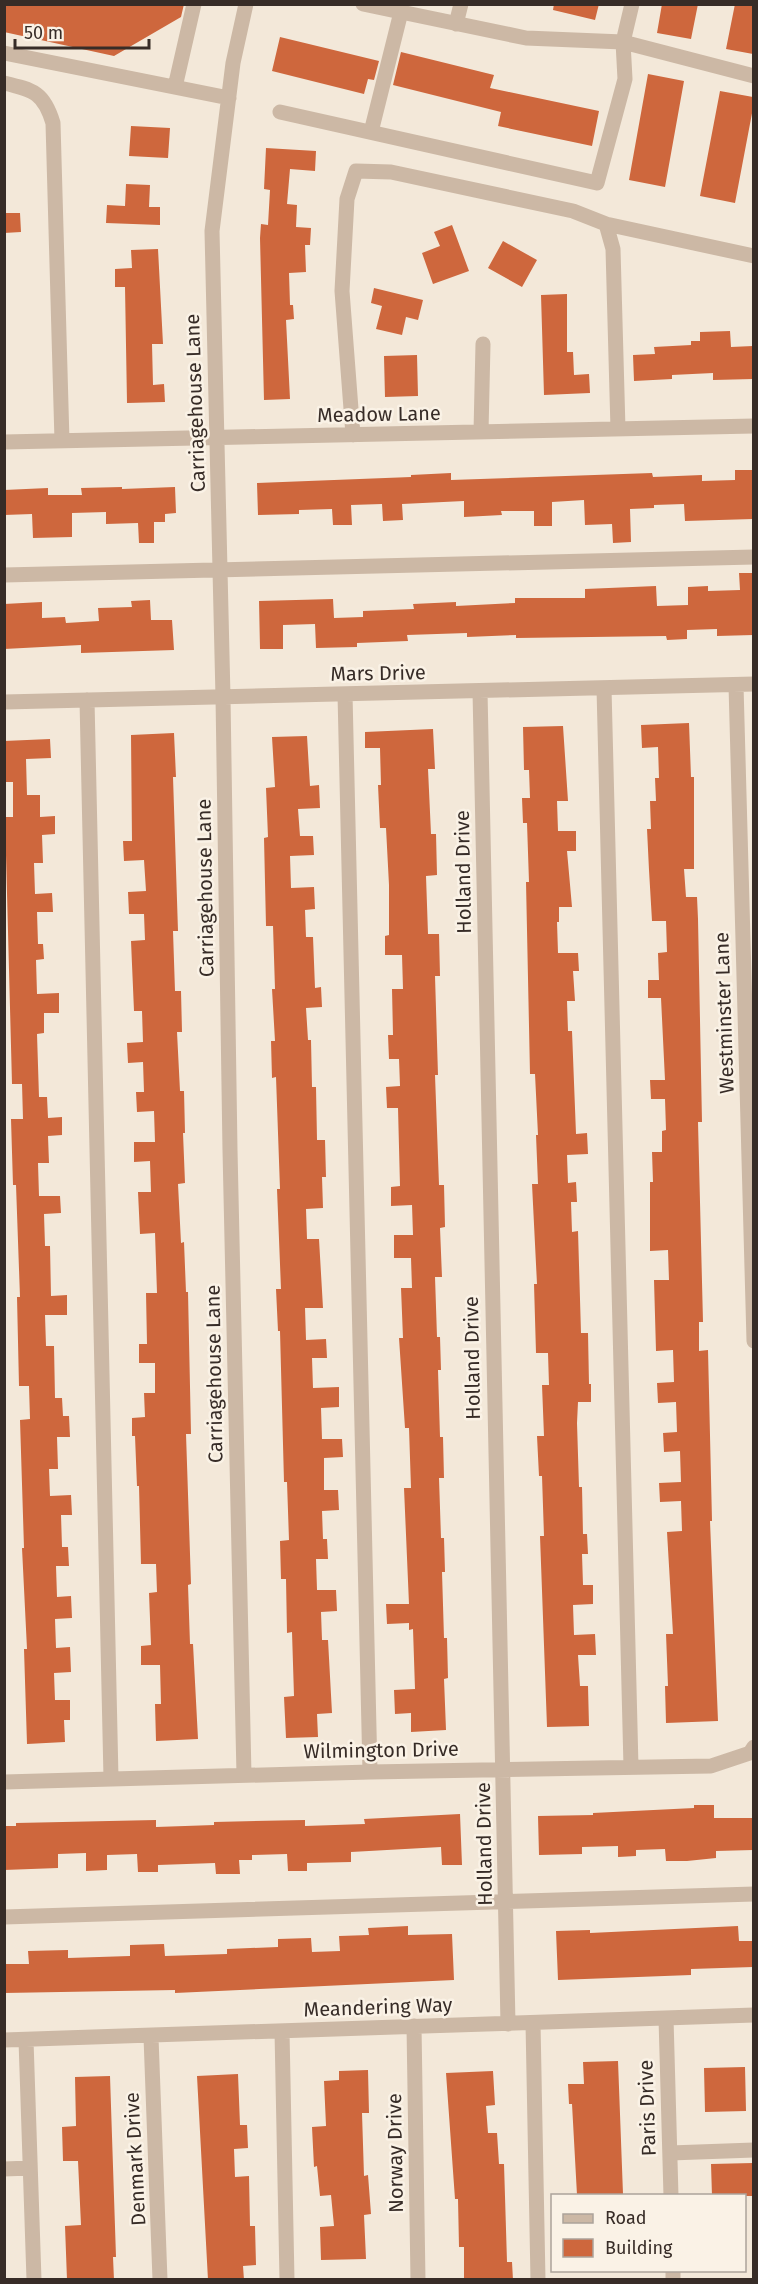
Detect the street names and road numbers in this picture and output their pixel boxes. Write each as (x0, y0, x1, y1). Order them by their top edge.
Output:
street label: Carriagehouse Lane (180, 313, 210, 493)
street label: Meadow Lane (317, 401, 441, 427)
street label: Mars Drive (330, 660, 426, 686)
street label: Carriagehouse Lane (191, 799, 219, 977)
street label: Holland Drive (450, 810, 476, 934)
street label: Westminster Lane (709, 932, 739, 1094)
street label: Carriagehouse Lane (200, 1285, 228, 1463)
street label: Holland Drive (459, 1296, 485, 1420)
street label: Wilmington Drive (303, 1737, 459, 1763)
street label: Holland Drive (471, 1782, 497, 1906)
street label: Meandering Way (303, 1992, 453, 2022)
street label: Paris Drive (633, 2059, 661, 2157)
street label: Denmark Drive (120, 2092, 150, 2226)
street label: Norway Drive (382, 2093, 408, 2213)

